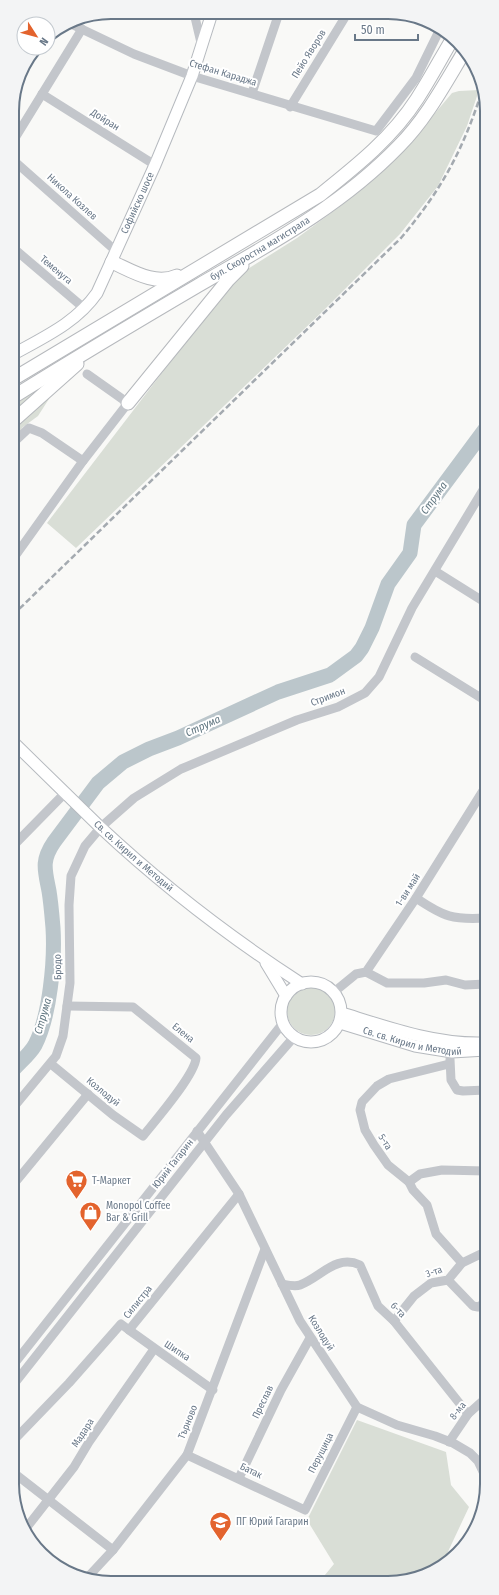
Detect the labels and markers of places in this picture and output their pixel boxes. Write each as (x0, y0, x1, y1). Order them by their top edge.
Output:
supermarket icon: Т-Маркет (64, 1168, 90, 1201)
place label: Т-Маркет (92, 1175, 131, 1187)
shop icon: Monopol Coffee Bar & Grill (77, 1199, 103, 1232)
place label: Monopol Coffee Bar & Grill (106, 1200, 171, 1224)
school or university icon: ПГ Юрий Гагарин (208, 1509, 234, 1542)
place label: ПГ Юрий Гагарин (236, 1516, 308, 1528)

